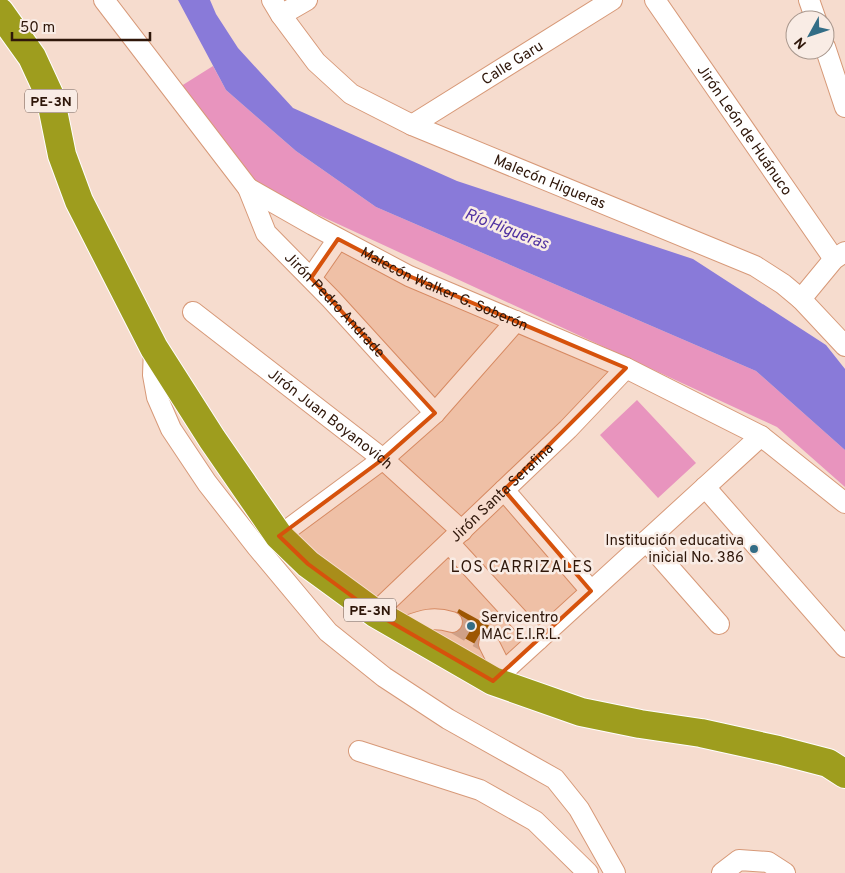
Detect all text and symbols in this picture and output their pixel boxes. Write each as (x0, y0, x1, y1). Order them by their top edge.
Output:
scale bar (12, 10, 150, 42)
north arrow (785, 10, 835, 60)
text: 50 m (20, 19, 55, 38)
text: N (791, 33, 811, 52)
street label: Calle Garu (478, 37, 547, 90)
street label: Jirón León de Huánuco (692, 62, 795, 200)
road number: PE-3N (25, 90, 77, 112)
street label: Malecón Higueras (490, 152, 608, 215)
water label: Río Higueras (462, 205, 552, 255)
street label: Malecón Walker G. Soberón (357, 244, 531, 336)
street label: Jirón Pedro Andrade (279, 249, 388, 363)
street label: Jirón Juan Boyanovich (263, 365, 396, 474)
street label: Jirón Santa Serafina (447, 440, 558, 547)
place label: Institución educativa inicial No. 386 (605, 532, 744, 568)
marker: Institución educativa inicial No. 386 (748, 543, 760, 555)
district label: LOS CARRIZALES (451, 558, 593, 578)
road number: PE-3N (344, 598, 396, 622)
place label: Servicentro MAC E.I.R.L. (481, 609, 560, 645)
marker: Servicentro MAC E.I.R.L. (465, 620, 477, 632)

